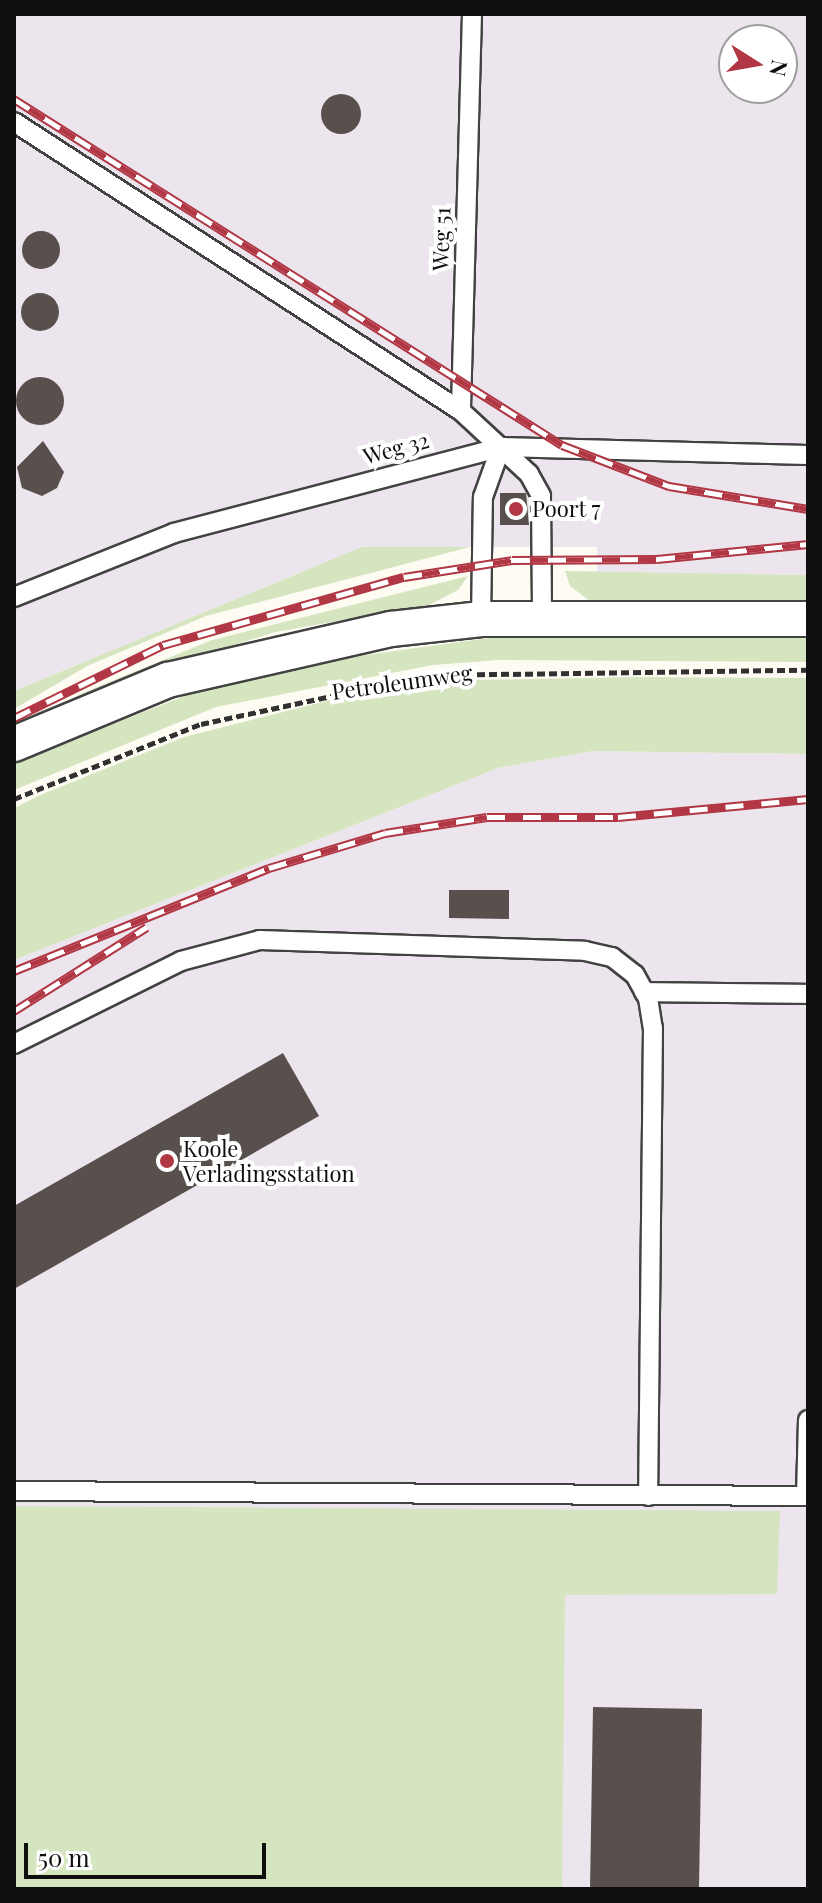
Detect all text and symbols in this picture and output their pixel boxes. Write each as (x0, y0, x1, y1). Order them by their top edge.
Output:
north arrow (718, 24, 798, 104)
text: N (763, 58, 796, 79)
street label: Weg 51 (427, 207, 455, 271)
street label: Weg 32 (360, 427, 432, 469)
place label: Poort 7 (532, 496, 601, 522)
marker: Poort 7 (507, 500, 525, 518)
street label: Petroleumweg (330, 659, 474, 705)
place label: Koole Verladingsstation (183, 1135, 355, 1186)
marker: Koole Verladingsstation (158, 1152, 176, 1170)
scale bar (28, 1827, 270, 1877)
text: 50 m (38, 1841, 90, 1873)

